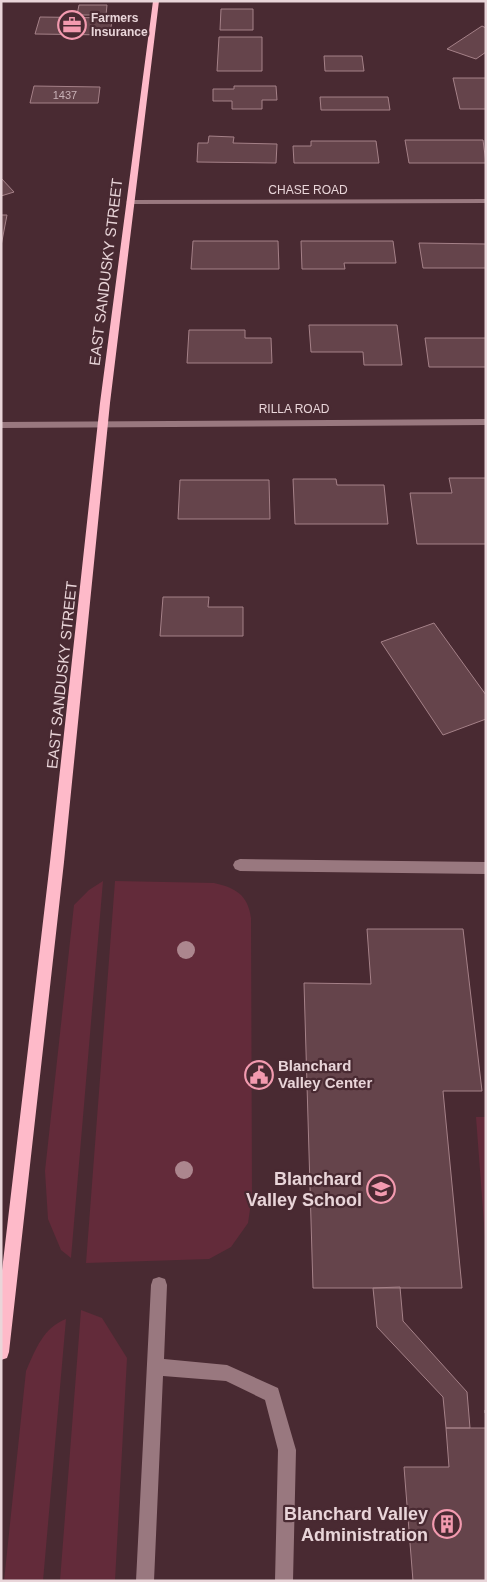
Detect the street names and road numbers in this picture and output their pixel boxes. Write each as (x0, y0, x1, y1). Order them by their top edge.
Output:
street label: EAST SANDUSKY STREET (86, 177, 125, 367)
street label: CHASE ROAD (268, 183, 348, 197)
street label: RILLA ROAD (259, 402, 330, 416)
street label: EAST SANDUSKY STREET (43, 580, 80, 770)

